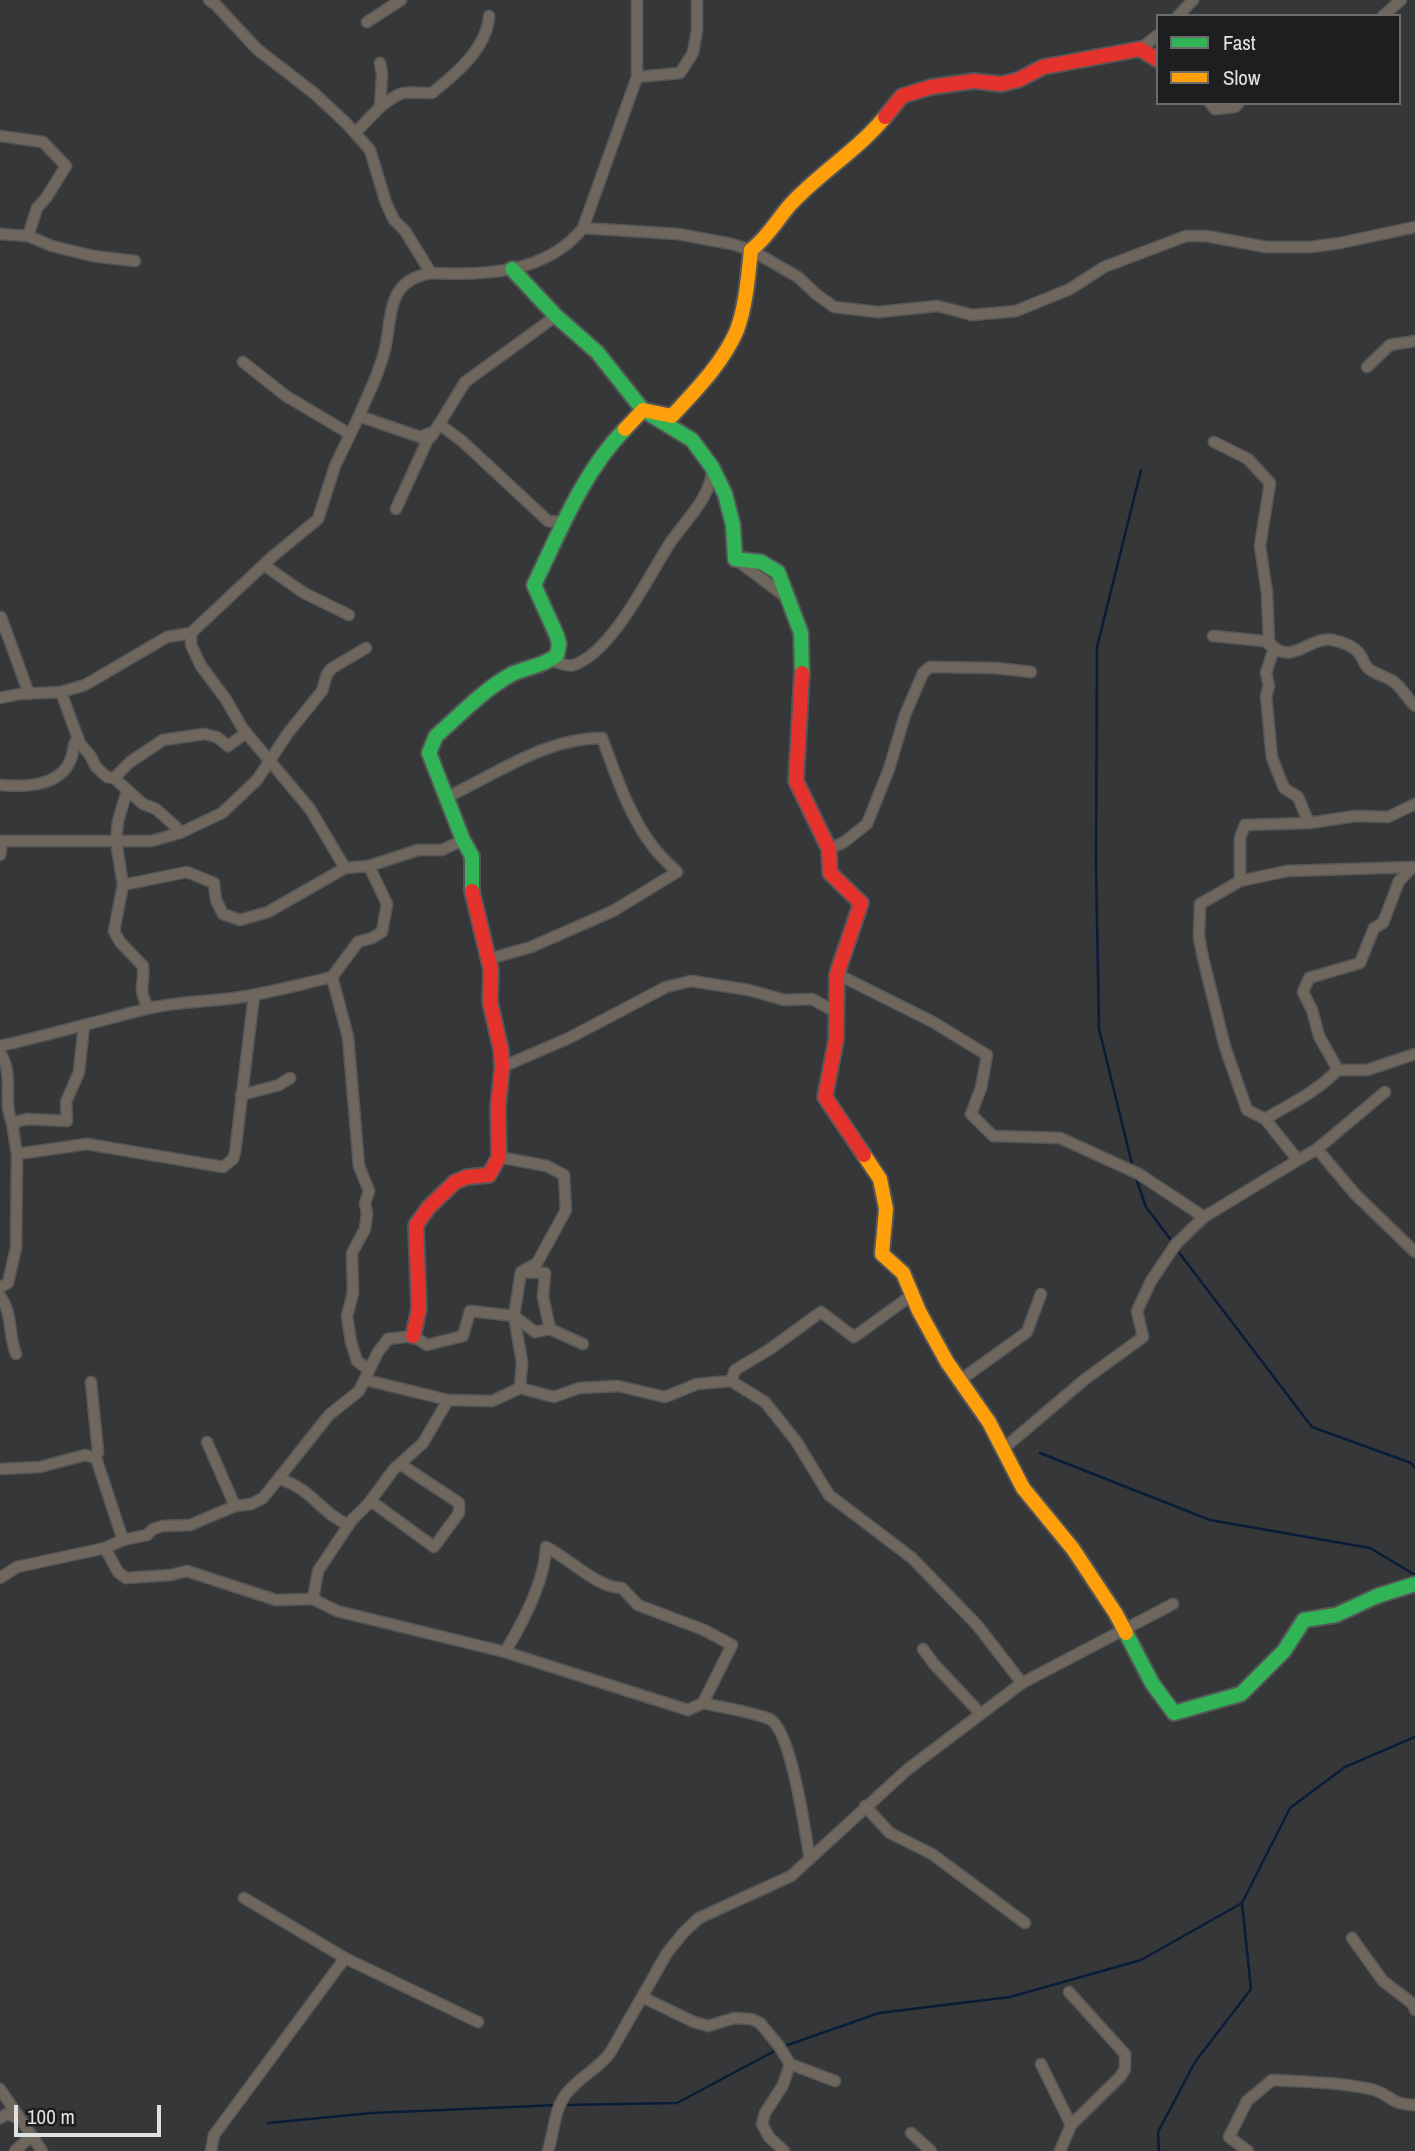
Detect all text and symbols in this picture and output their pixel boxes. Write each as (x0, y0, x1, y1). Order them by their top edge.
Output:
legend (1156, 14, 1401, 105)
text: Fast (1223, 28, 1256, 57)
text: Slow (1223, 63, 1260, 92)
scale bar (18, 2092, 164, 2136)
text: 100 m (27, 2102, 75, 2131)

